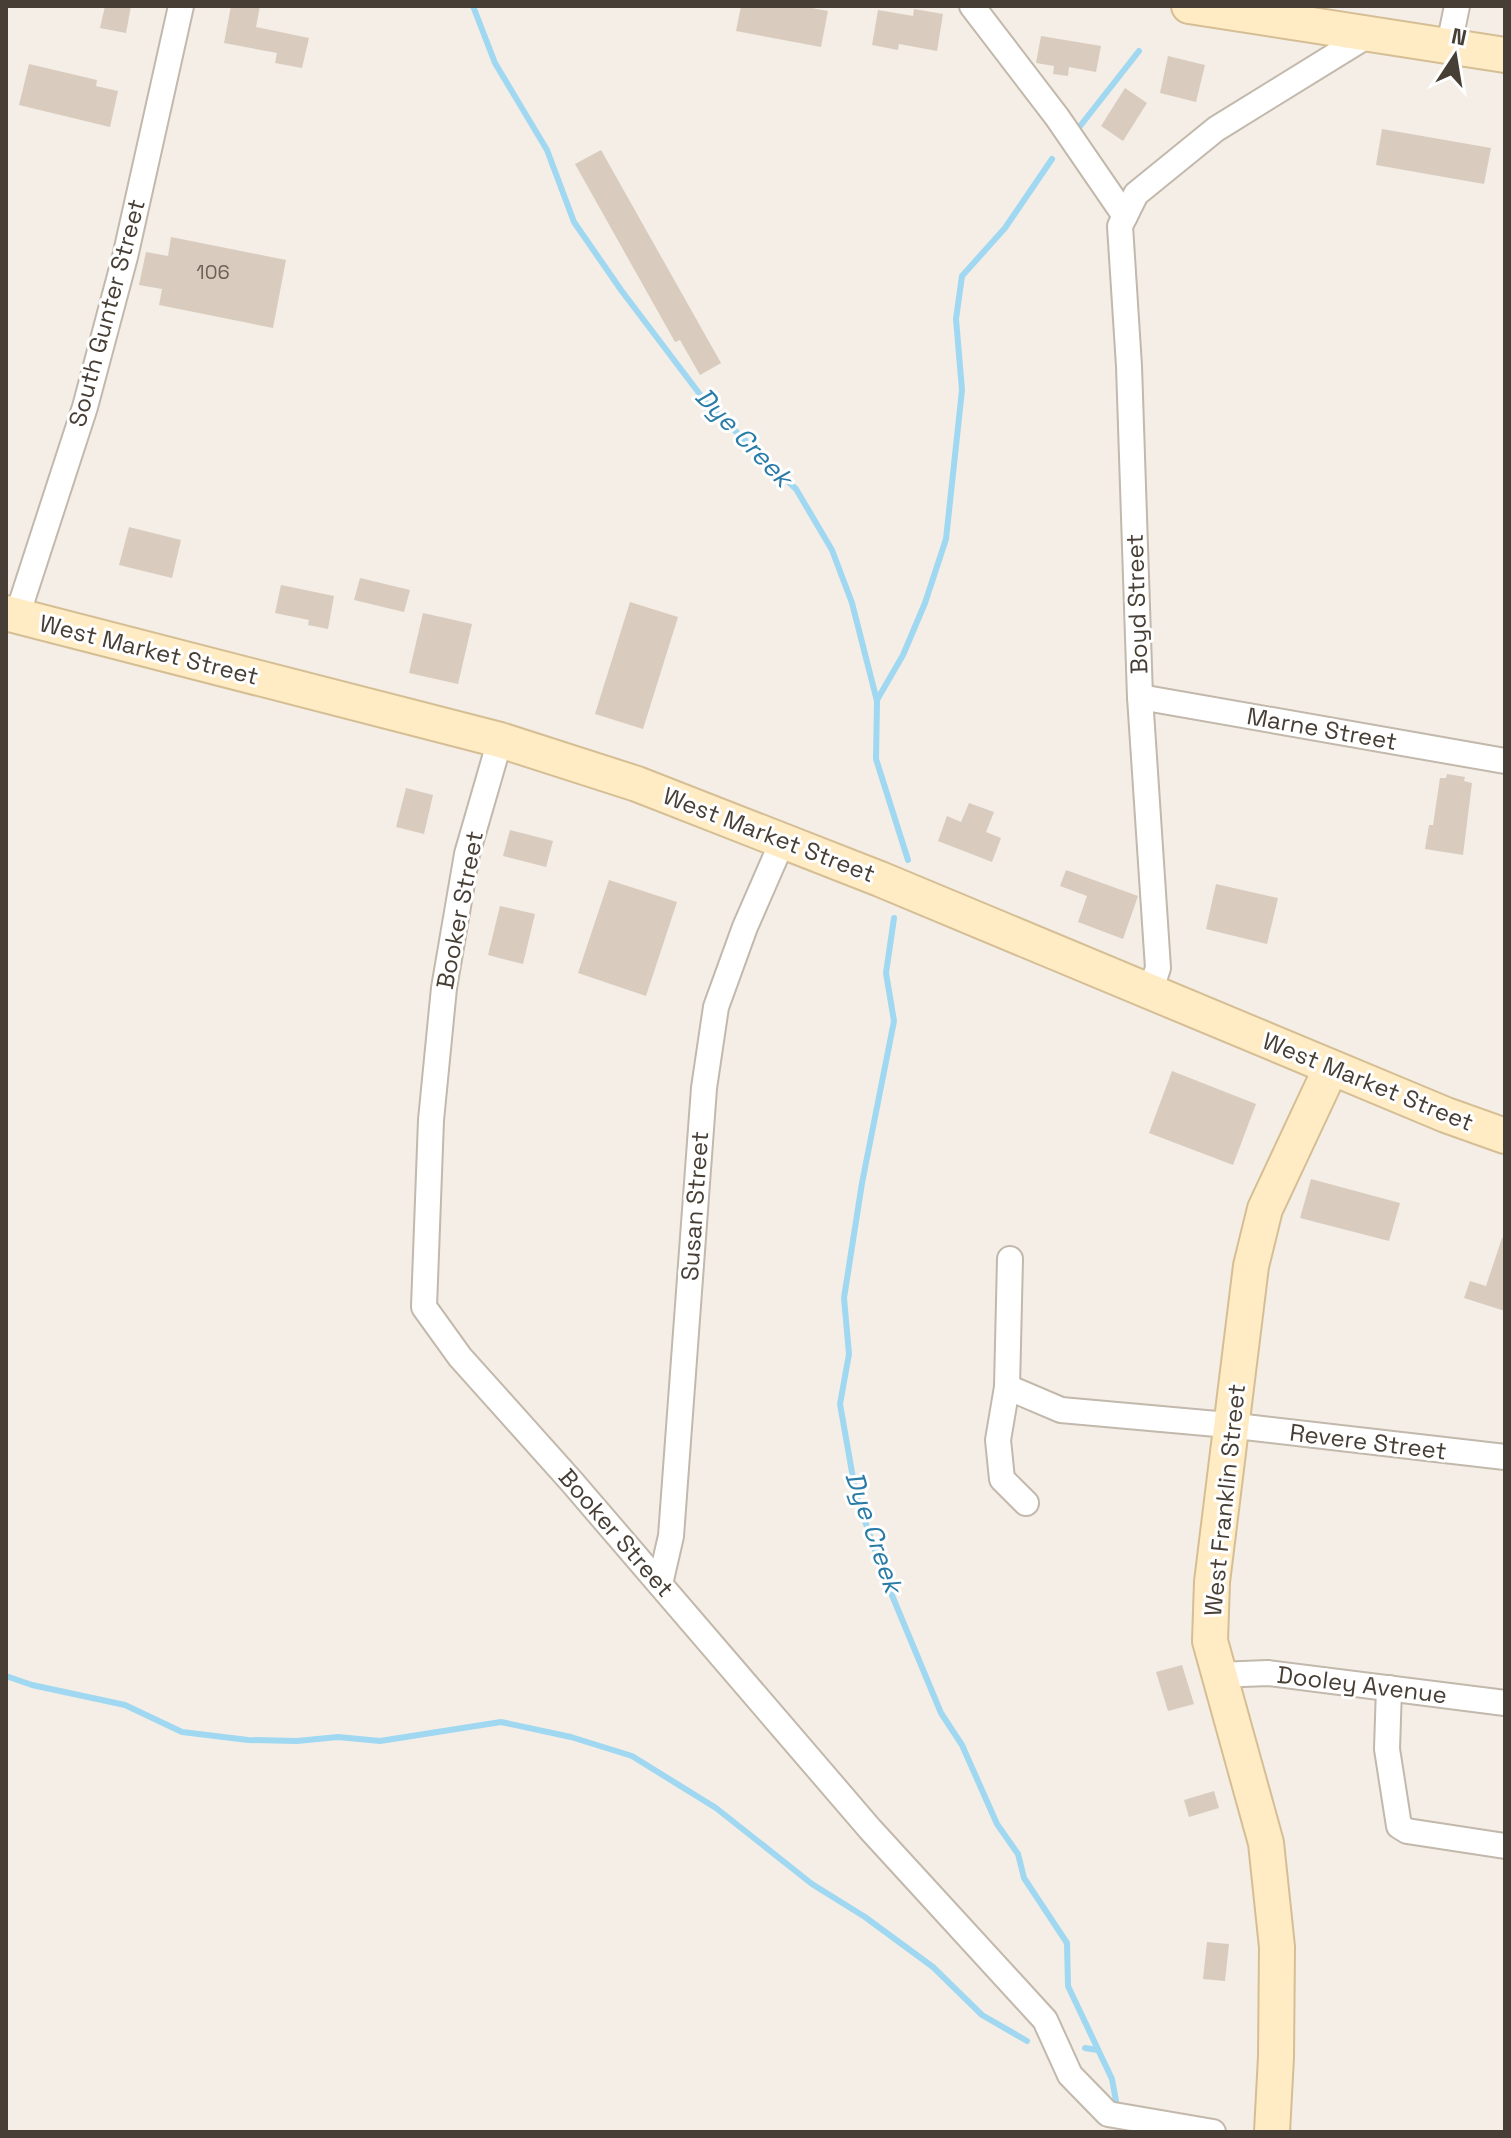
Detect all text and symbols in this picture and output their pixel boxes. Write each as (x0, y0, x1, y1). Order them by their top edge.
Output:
north arrow (1415, 16, 1495, 96)
text: N (1449, 21, 1469, 52)
street label: South Gunter Street (61, 196, 152, 430)
house number: 106 (196, 259, 230, 285)
water label: Dye Creek (688, 380, 802, 496)
street label: Boyd Street (1119, 533, 1154, 675)
street label: West Market Street (36, 607, 262, 692)
street label: Marne Street (1245, 700, 1400, 757)
street label: West Market Street (659, 780, 880, 889)
street label: Booker Street (429, 828, 490, 992)
street label: West Market Street (1258, 1025, 1478, 1138)
street label: Susan Street (674, 1130, 715, 1282)
street label: West Franklin Street (1197, 1382, 1252, 1618)
street label: Revere Street (1288, 1417, 1448, 1467)
street label: Booker Street (552, 1462, 681, 1603)
water label: Dye Creek (837, 1467, 912, 1600)
street label: Dooley Avenue (1275, 1659, 1449, 1710)

